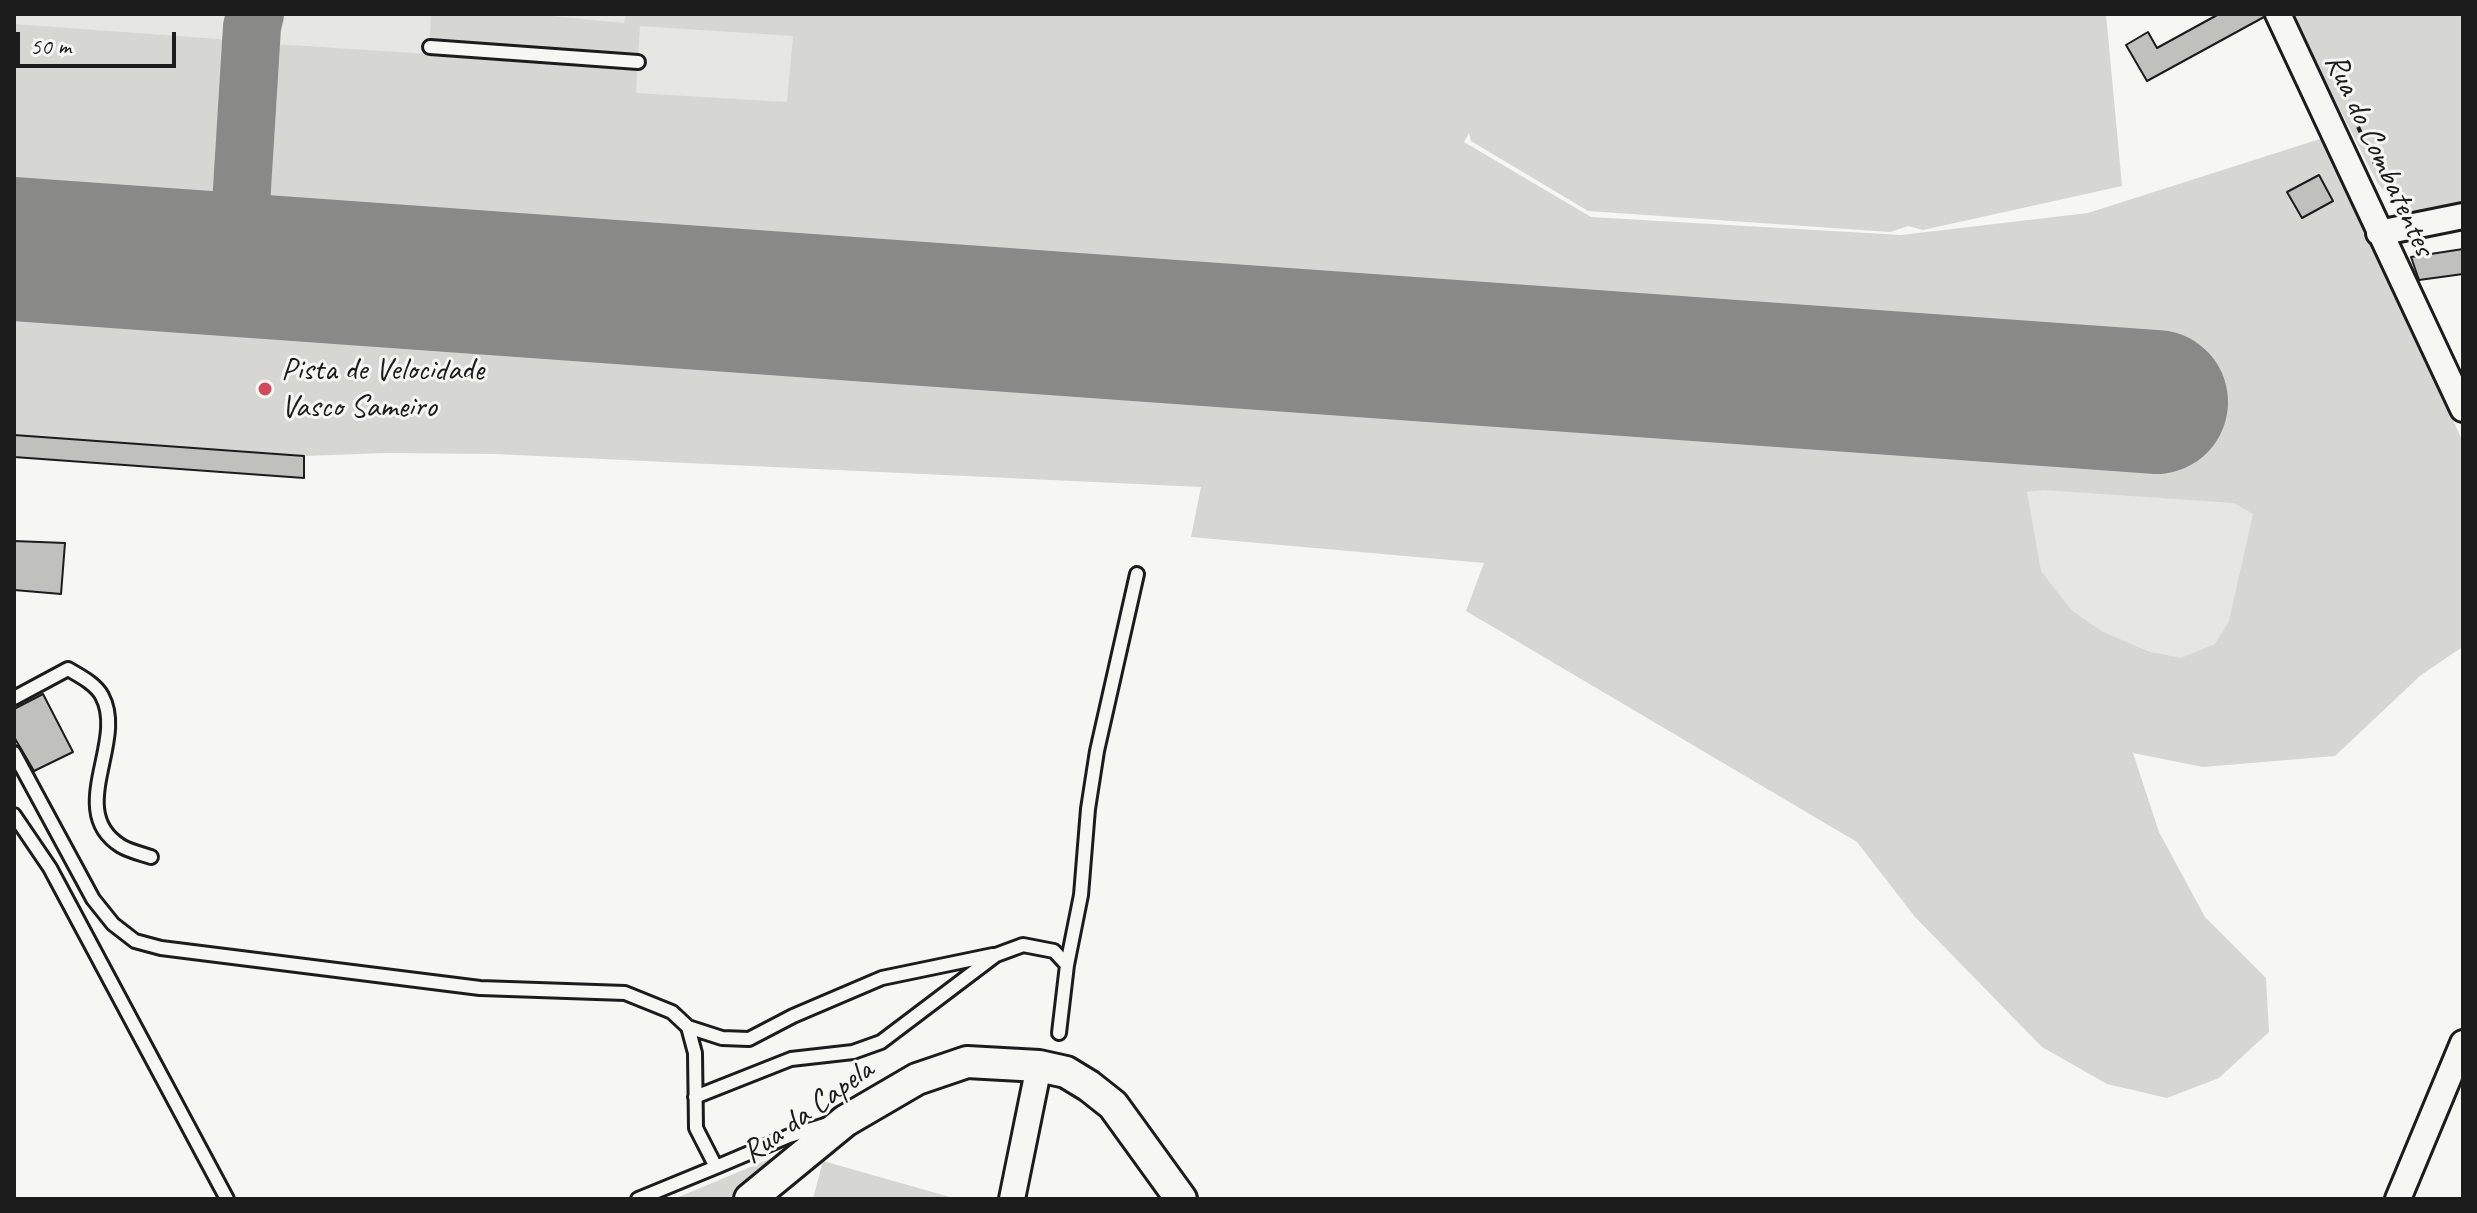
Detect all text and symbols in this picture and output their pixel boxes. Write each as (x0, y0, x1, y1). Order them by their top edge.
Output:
scale bar (20, 16, 180, 66)
text: 50 m (30, 31, 71, 61)
street label: Rua do Combatentes (2315, 48, 2443, 262)
place label: Pista de Velocidade Vasco Sameiro (281, 352, 484, 427)
marker: Pista de Velocidade Vasco Sameiro (256, 380, 274, 398)
street label: Rua da Capela (735, 1051, 881, 1173)

